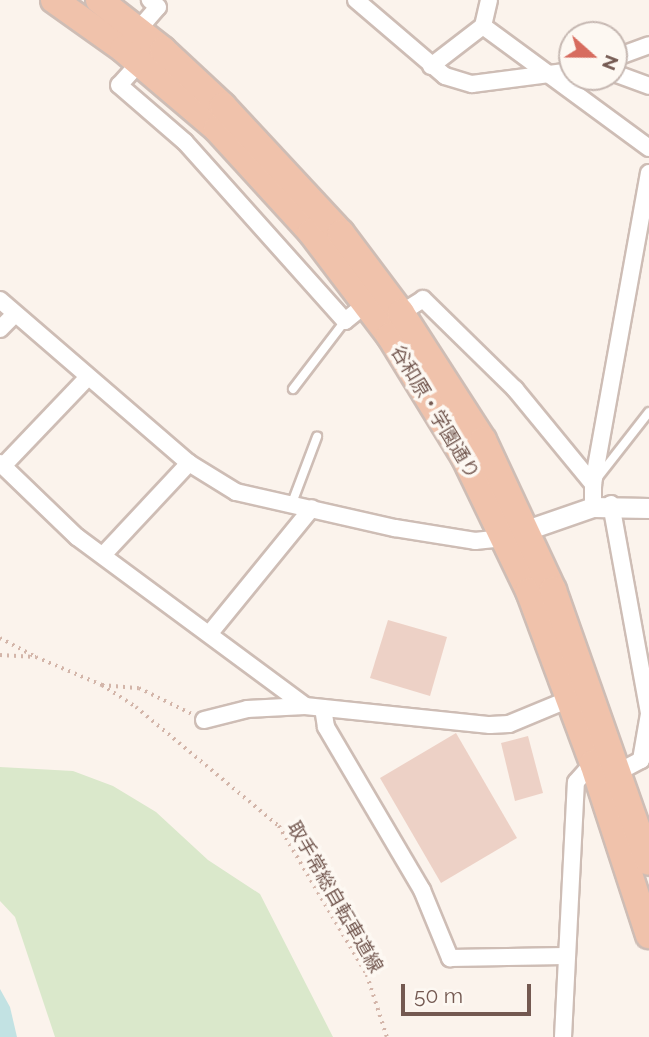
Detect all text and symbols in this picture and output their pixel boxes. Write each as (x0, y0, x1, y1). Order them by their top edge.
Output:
north arrow (558, 21, 628, 91)
text: N (598, 52, 624, 74)
street label: 谷和原・学園通り (386, 341, 484, 483)
street label: 取手常総自転車道線 (282, 817, 388, 977)
scale bar (404, 970, 534, 1014)
text: 50 m (414, 983, 463, 1008)

